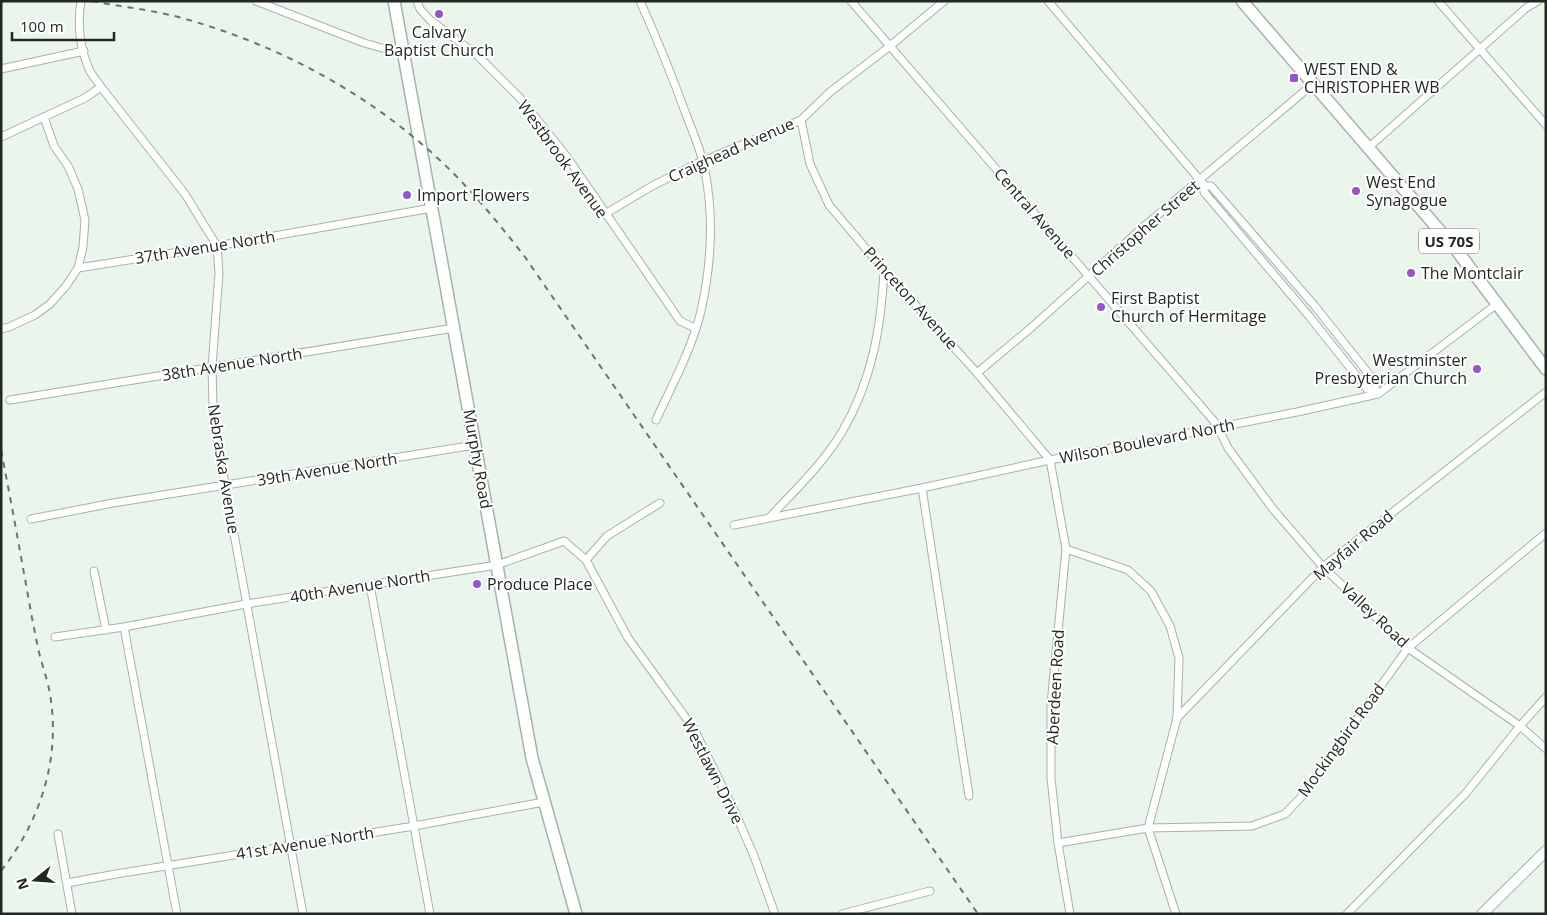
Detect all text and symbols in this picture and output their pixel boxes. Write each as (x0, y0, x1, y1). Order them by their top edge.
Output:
marker: Calvary Baptist Church (433, 8, 445, 20)
scale bar (12, 10, 115, 42)
text: 100 m (20, 16, 64, 36)
place label: Calvary Baptist Church (384, 21, 494, 61)
place label: WEST END & CHRISTOPHER WB (1304, 58, 1440, 98)
marker: WEST END & CHRISTOPHER WB (1288, 72, 1300, 84)
street label: Westbrook Avenue (513, 96, 613, 222)
street label: Craighead Avenue (665, 112, 797, 188)
street label: Central Avenue (989, 163, 1081, 263)
place label: West End Synagogue (1366, 171, 1447, 211)
street label: Christopher Street (1086, 174, 1204, 281)
place label: Import Flowers (417, 184, 530, 206)
marker: West End Synagogue (1350, 185, 1362, 197)
marker: Import Flowers (401, 189, 413, 201)
street label: 37th Avenue North (133, 225, 277, 269)
road number: US 70S (1419, 228, 1479, 254)
street label: Princeton Avenue (859, 242, 963, 354)
place label: The Montclair (1421, 262, 1524, 284)
marker: The Montclair (1405, 267, 1417, 279)
place label: First Baptist Church of Hermitage (1111, 287, 1266, 327)
marker: First Baptist Church of Hermitage (1095, 301, 1107, 313)
street label: 38th Avenue North (160, 342, 304, 386)
place label: Westminster Presbyterian Church (1315, 349, 1467, 389)
marker: Westminster Presbyterian Church (1471, 363, 1483, 375)
street label: Nebraska Avenue (203, 403, 245, 535)
street label: Murphy Road (458, 408, 498, 510)
street label: Wilson Boulevard North (1058, 413, 1236, 469)
street label: 39th Avenue North (255, 447, 399, 491)
street label: Mayfair Road (1308, 505, 1398, 585)
street label: 40th Avenue North (288, 564, 432, 608)
place label: Produce Place (487, 573, 592, 595)
marker: Produce Place (471, 578, 483, 590)
street label: Valley Road (1336, 578, 1414, 652)
street label: Aberdeen Road (1041, 629, 1069, 745)
street label: Mockingbird Road (1292, 679, 1390, 801)
street label: Westlawn Drive (677, 715, 749, 827)
street label: 41st Avenue North (234, 821, 376, 865)
north arrow (10, 855, 60, 905)
text: N (11, 876, 33, 892)

